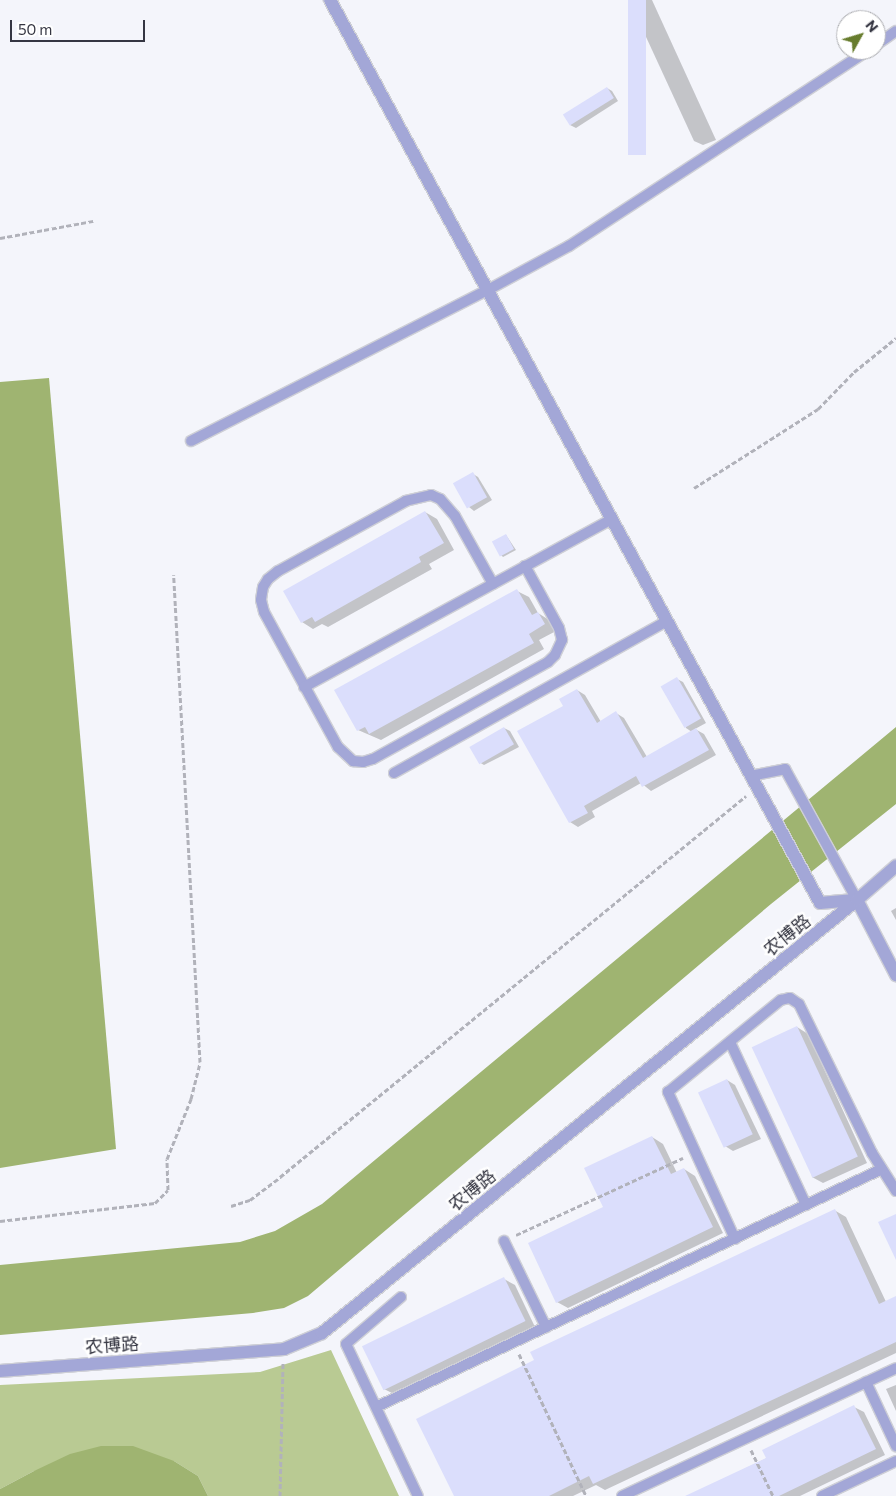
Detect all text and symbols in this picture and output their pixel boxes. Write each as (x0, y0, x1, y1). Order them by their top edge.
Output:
scale bar (12, 10, 148, 42)
north arrow (836, 10, 886, 60)
text: N (862, 16, 882, 35)
text: 50 m (18, 20, 52, 38)
street label: 农博路 (759, 910, 815, 960)
street label: 农博路 (444, 1165, 500, 1215)
street label: 农博路 (84, 1332, 140, 1358)

